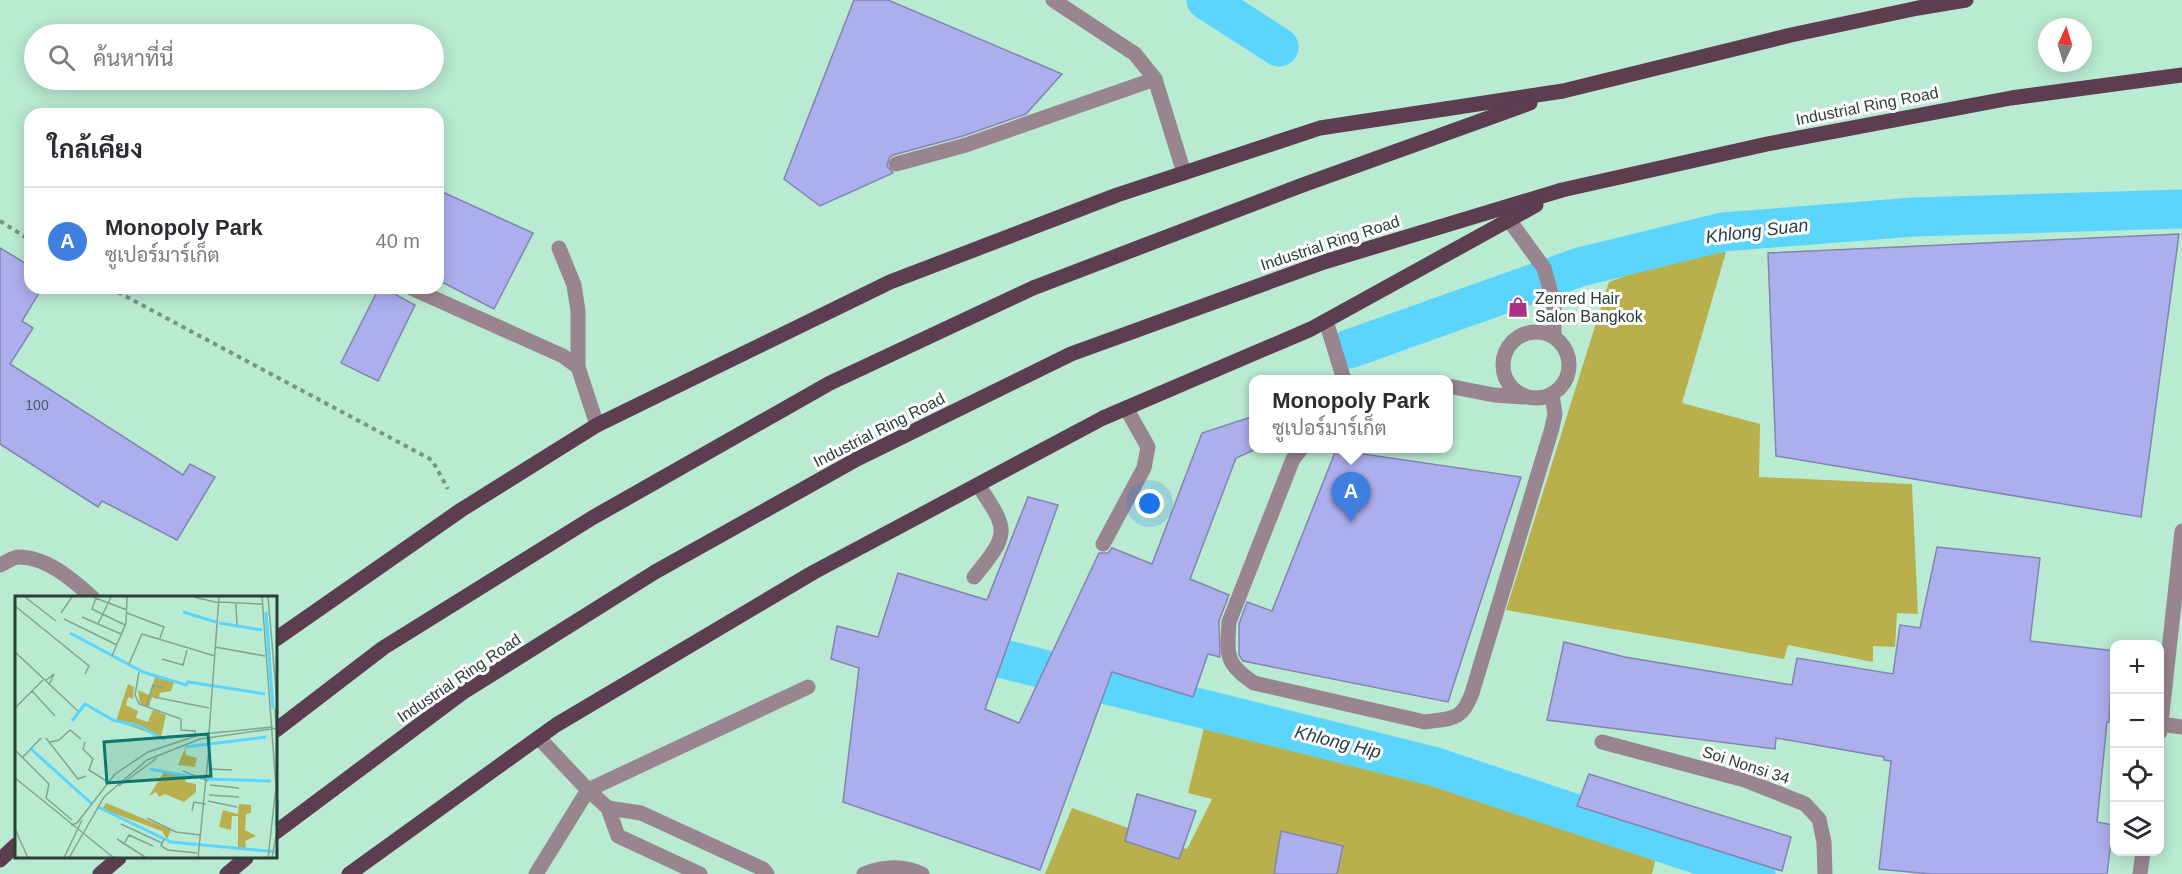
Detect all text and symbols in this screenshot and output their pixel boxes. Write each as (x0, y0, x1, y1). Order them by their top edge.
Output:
north arrow (2038, 18, 2092, 72)
search box (24, 24, 444, 90)
icon: search (45, 41, 78, 74)
text: ค้นหาที่นี่ (93, 46, 173, 71)
street label: Industrial Ring Road (1794, 84, 1940, 128)
text: ใกล้เคียง (48, 134, 143, 164)
street label: Industrial Ring Road (1258, 213, 1402, 273)
text: Monopoly Park (105, 215, 263, 240)
water label: Khlong Suan (1705, 215, 1809, 247)
text: A (60, 230, 75, 252)
text: 40 m (376, 230, 420, 252)
text: ซูเปอร์มาร์เก็ต (105, 244, 220, 266)
place label: Zenred Hair Salon Bangkok (1535, 290, 1644, 325)
shop icon: Zenred Hair Salon Bangkok (1506, 295, 1530, 319)
popup (1249, 375, 1453, 453)
text: Monopoly Park (1272, 388, 1430, 413)
street label: Industrial Ring Road (811, 390, 947, 470)
house number: 100 (25, 397, 49, 413)
text: ซูเปอร์มาร์เก็ต (1272, 417, 1387, 439)
pin: A (1332, 472, 1370, 522)
your location (1135, 489, 1164, 518)
inset map (15, 596, 278, 859)
street label: Industrial Ring Road (394, 630, 524, 726)
map controls (2110, 640, 2164, 856)
button: + (2110, 640, 2164, 694)
button: − (2110, 694, 2164, 748)
water label: Khlong Hip (1293, 722, 1383, 762)
street label: Soi Nonsi 34 (1700, 743, 1792, 787)
button: locate (2110, 748, 2164, 802)
button: layers (2110, 802, 2164, 856)

